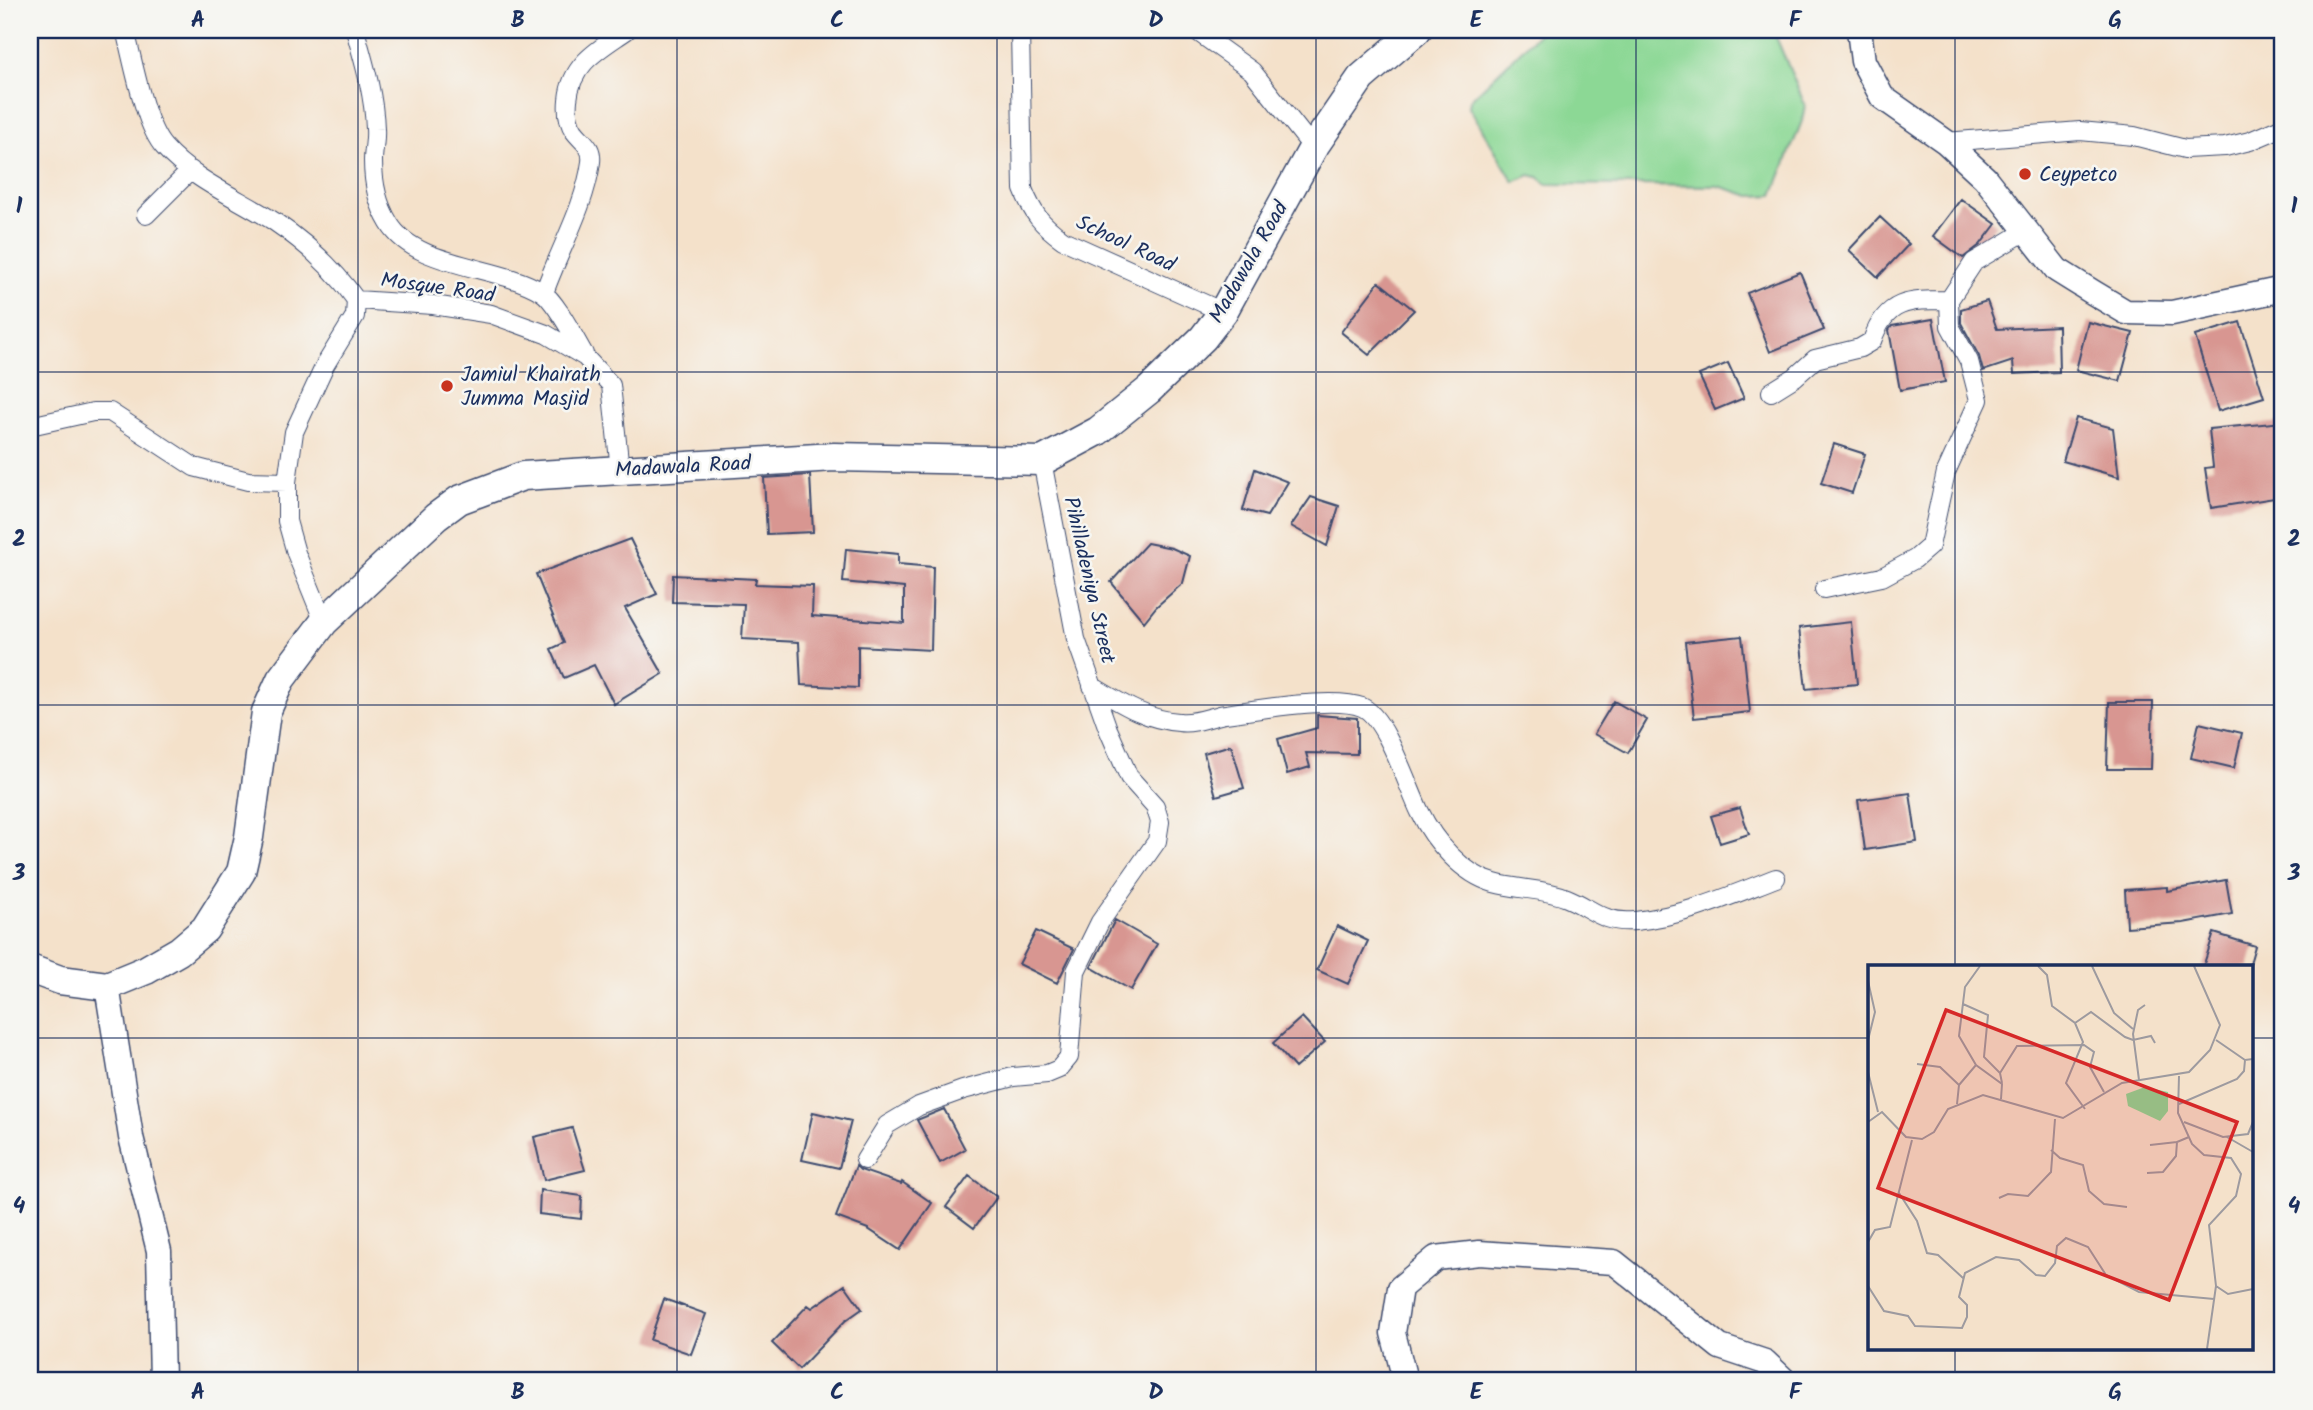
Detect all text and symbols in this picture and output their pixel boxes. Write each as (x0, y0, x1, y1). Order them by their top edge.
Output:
text: A (191, 3, 205, 39)
text: B (511, 3, 525, 39)
text: C (830, 3, 844, 39)
text: D (1148, 3, 1164, 39)
text: E (1470, 3, 1484, 39)
text: F (1789, 3, 1803, 39)
text: G (2108, 3, 2122, 39)
place label: Ceypetco (2039, 159, 2117, 192)
marker: Ceypetco (2017, 166, 2033, 182)
text: 1 (16, 189, 23, 225)
text: 1 (2291, 189, 2298, 225)
street label: Madawala Road (1201, 195, 1298, 330)
street label: School Road (1070, 207, 1181, 282)
street label: Mosque Road (379, 264, 498, 313)
place label: Jamiul Khairath Jumma Masjid (461, 359, 601, 416)
marker: Jamiul Khairath Jumma Masjid (439, 378, 455, 394)
street label: Madawala Road (614, 447, 752, 488)
street label: Pihilladeniya Street (1053, 494, 1124, 668)
text: 2 (12, 522, 26, 558)
text: 2 (2287, 522, 2301, 558)
text: 3 (12, 856, 26, 892)
text: 3 (2287, 856, 2301, 892)
inset map (1868, 965, 2254, 1350)
text: 4 (13, 1189, 26, 1225)
text: 4 (2288, 1189, 2301, 1225)
text: A (191, 1375, 205, 1410)
text: B (511, 1375, 525, 1410)
text: C (830, 1375, 844, 1410)
text: D (1148, 1375, 1164, 1410)
text: E (1470, 1375, 1484, 1410)
text: F (1789, 1375, 1803, 1410)
text: G (2108, 1375, 2122, 1410)

